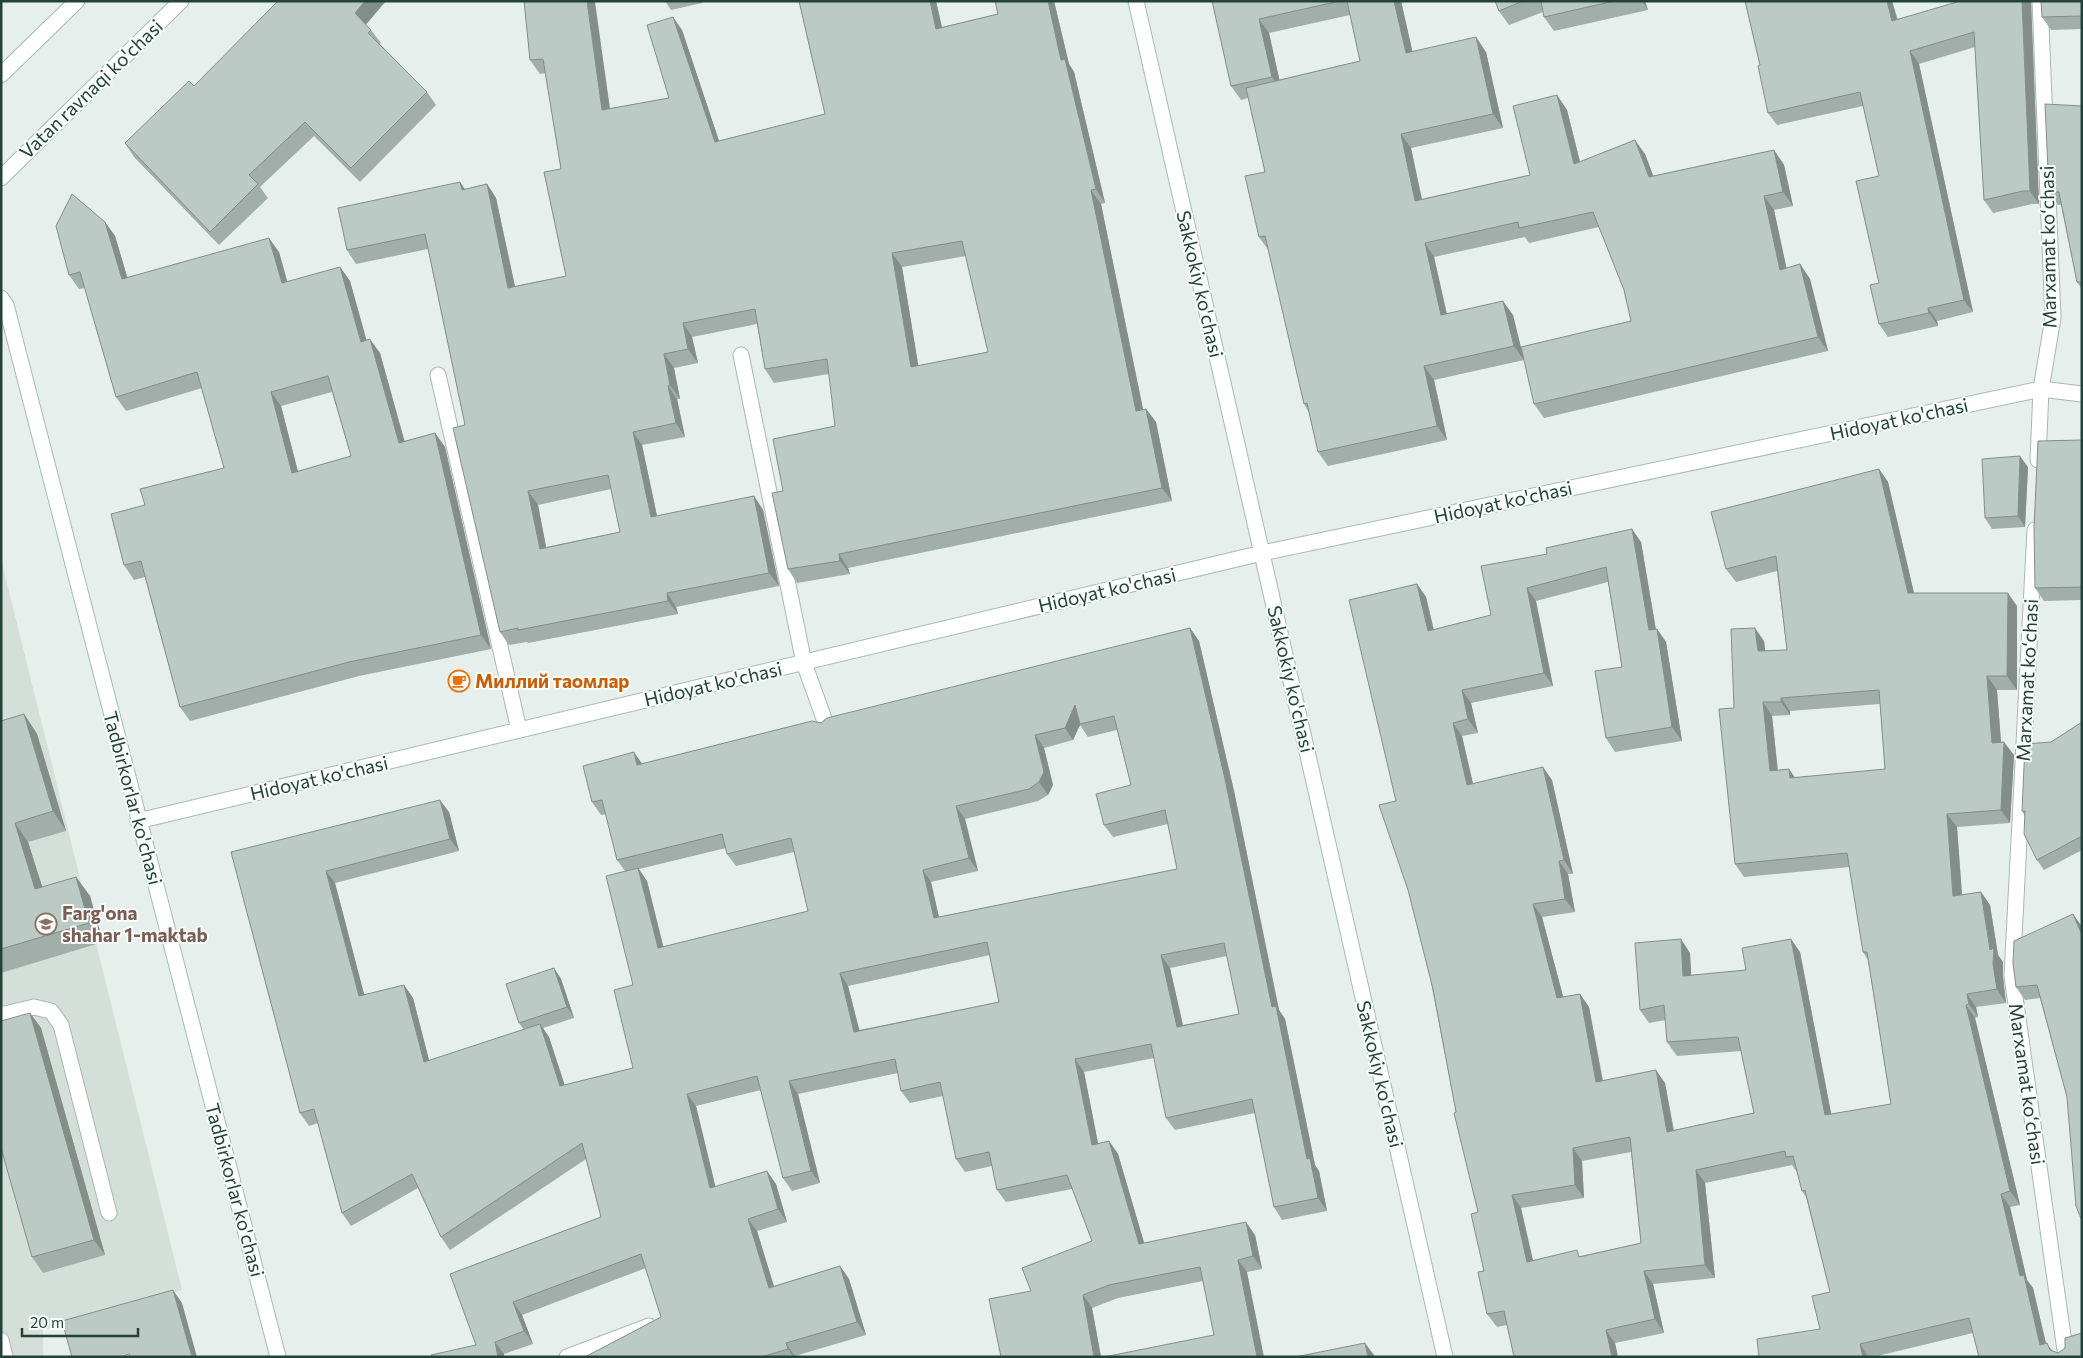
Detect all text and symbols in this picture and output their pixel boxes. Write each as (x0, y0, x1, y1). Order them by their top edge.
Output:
street label: Vatan ravnaqi ko'chasi (14, 14, 167, 163)
street label: Marxamat koʻchasi (2035, 165, 2060, 329)
street label: Sakkokiy ko'chasi (1172, 208, 1229, 360)
street label: Hidoyat ko'chasi (1828, 393, 1970, 444)
street label: Hidoyat ko'chasi (1432, 476, 1574, 527)
street label: Hidoyat ko'chasi (1036, 562, 1178, 617)
street label: Marxamat koʻchasi (2011, 598, 2042, 762)
street label: Sakkokiy ko'chasi (1263, 603, 1320, 755)
street label: Hidoyat ko'chasi (642, 656, 784, 711)
cafe icon: Миллий таомлар (447, 669, 471, 693)
place label: Миллий таомлар (475, 669, 630, 692)
street label: Tadbirkorlar ko'chasi (99, 709, 168, 887)
street label: Hidoyat ko'chasi (248, 750, 390, 805)
place label: Farg'ona shahar 1-maktab (62, 901, 208, 946)
school or university icon: Farg'ona shahar 1-maktab (34, 912, 58, 936)
street label: Sakkokiy ko'chasi (1352, 998, 1409, 1150)
street label: Marxamat koʻchasi (2005, 1002, 2050, 1166)
street label: Tadbirkorlar ko'chasi (201, 1101, 270, 1279)
scale bar (22, 1306, 139, 1338)
text: 20 m (30, 1313, 64, 1331)

